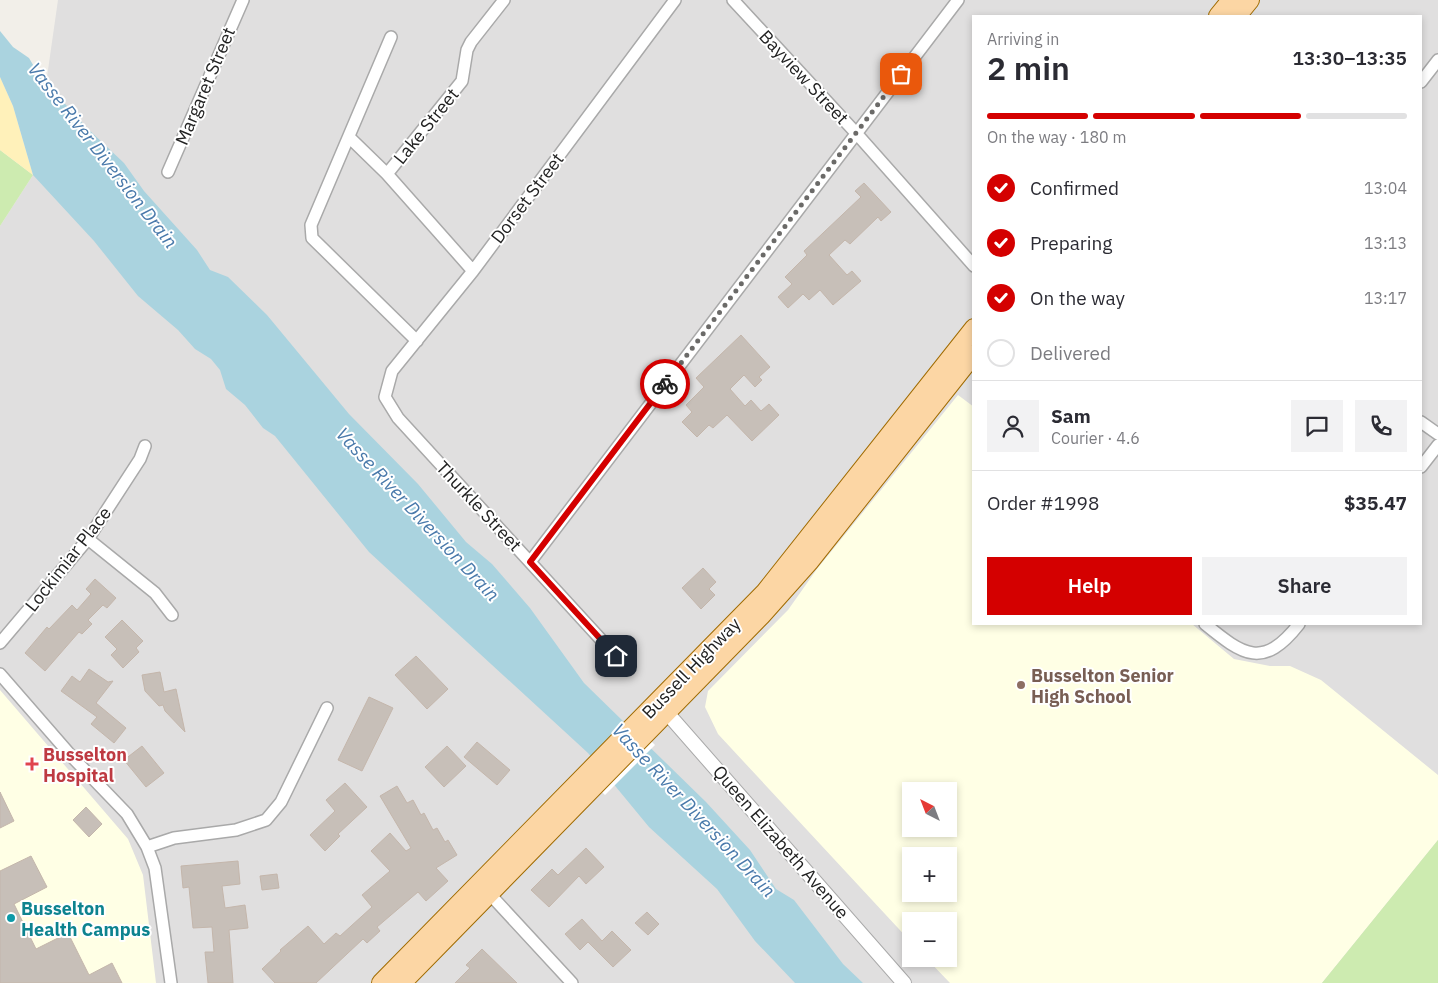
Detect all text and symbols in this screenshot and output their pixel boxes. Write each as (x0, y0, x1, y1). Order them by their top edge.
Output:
street label: Margaret Street (170, 24, 240, 148)
street label: Bayview Street (754, 25, 854, 129)
text: Arriving in (987, 29, 1059, 49)
text: 13:30–13:35 (1293, 46, 1407, 70)
text: 2 min (987, 47, 1070, 89)
pin (880, 53, 922, 95)
water label: Vasse River Diversion Drain (23, 57, 183, 253)
icon: bag (887, 60, 915, 88)
street label: Lake Street (388, 83, 464, 169)
text: On the way · 180 m (987, 127, 1126, 147)
street label: Dorset Street (486, 148, 568, 248)
icon: check (987, 174, 1015, 202)
text: Confirmed (1030, 176, 1119, 200)
text: 13:04 (1364, 178, 1407, 198)
icon: check (987, 229, 1015, 257)
text: Preparing (1030, 231, 1112, 255)
text: 13:13 (1364, 233, 1407, 253)
icon: check (987, 284, 1015, 312)
text: On the way (1030, 286, 1125, 310)
text: 13:17 (1364, 288, 1407, 308)
text: Delivered (1030, 341, 1111, 365)
courier (640, 359, 690, 409)
icon: bike (651, 370, 679, 398)
button: person (987, 400, 1039, 452)
button: chat (1291, 400, 1343, 452)
button: phone (1355, 400, 1407, 452)
text: Sam (1051, 404, 1091, 428)
water label: Vasse River Diversion Drain (331, 422, 505, 606)
text: Courier · 4.6 (1051, 428, 1140, 448)
street label: Thurkle Street (431, 456, 527, 556)
text: Order #1998 (987, 491, 1099, 515)
text: $35.47 (1344, 491, 1407, 515)
street label: Lockimiar Place (20, 502, 116, 616)
button: Help (987, 557, 1192, 615)
button: Share (1202, 557, 1407, 615)
street label: Bussell Highway (637, 612, 745, 724)
pin (595, 635, 637, 677)
icon: home (602, 642, 630, 670)
place label: Busselton Senior High School (1031, 664, 1174, 708)
marker: Busselton Senior High School (1015, 679, 1027, 691)
water label: Vasse River Diversion Drain (607, 718, 781, 902)
place label: Busselton Hospital (43, 743, 127, 787)
marker: Busselton Hospital (25, 757, 39, 771)
street label: Queen Elizabeth Avenue (708, 760, 854, 924)
north arrow (902, 782, 958, 838)
map controls (902, 782, 957, 967)
button: + (902, 847, 957, 902)
place label: Busselton Health Campus (21, 897, 150, 941)
marker: Busselton Health Campus (5, 912, 17, 924)
button: − (902, 912, 957, 967)

